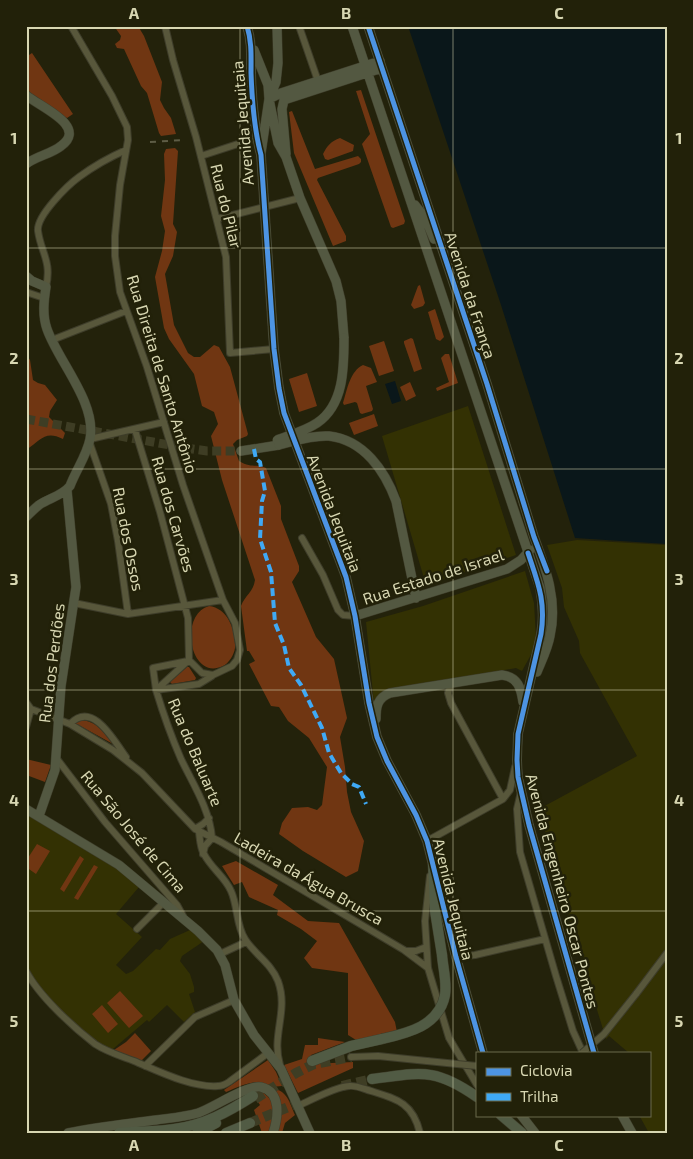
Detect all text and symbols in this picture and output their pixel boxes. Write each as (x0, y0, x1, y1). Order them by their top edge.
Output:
text: A (129, 3, 140, 22)
text: B (341, 3, 351, 22)
text: C (554, 3, 564, 22)
street label: Avenida Jequitaia (227, 60, 257, 186)
text: 1 (11, 128, 17, 147)
text: 1 (676, 128, 682, 147)
street label: Rua do Pilar (207, 162, 247, 251)
street label: Avenida da França (441, 229, 500, 361)
street label: Rua Direita de Santo Antônio (124, 272, 202, 476)
text: 2 (9, 348, 19, 367)
text: 2 (674, 348, 684, 367)
street label: Avenida Jequitaia (304, 451, 366, 575)
street label: Rua dos Carvões (148, 454, 200, 574)
street label: Rua dos Ossos (110, 485, 148, 593)
street label: Rua Estado de Israel (360, 544, 506, 608)
text: 3 (9, 569, 19, 588)
text: 3 (674, 569, 684, 588)
street label: Rua dos Perdões (34, 602, 68, 724)
street label: Rua do Baluarte (165, 695, 227, 809)
street label: Rua São José de Cima (77, 766, 191, 896)
street label: Avenida Engenheiro Oscar Pontes (522, 771, 604, 1011)
text: 4 (9, 790, 19, 809)
text: 4 (674, 790, 684, 809)
street label: Ladeira da Água Brusca (231, 827, 387, 929)
street label: Avenida Jequitaia (430, 836, 478, 962)
text: 5 (10, 1011, 19, 1030)
text: 5 (675, 1011, 684, 1030)
legend (476, 1052, 650, 1116)
text: Ciclovia (520, 1061, 572, 1079)
text: Trilha (520, 1087, 558, 1105)
text: A (129, 1135, 140, 1154)
text: B (341, 1135, 351, 1154)
text: C (554, 1135, 564, 1154)

